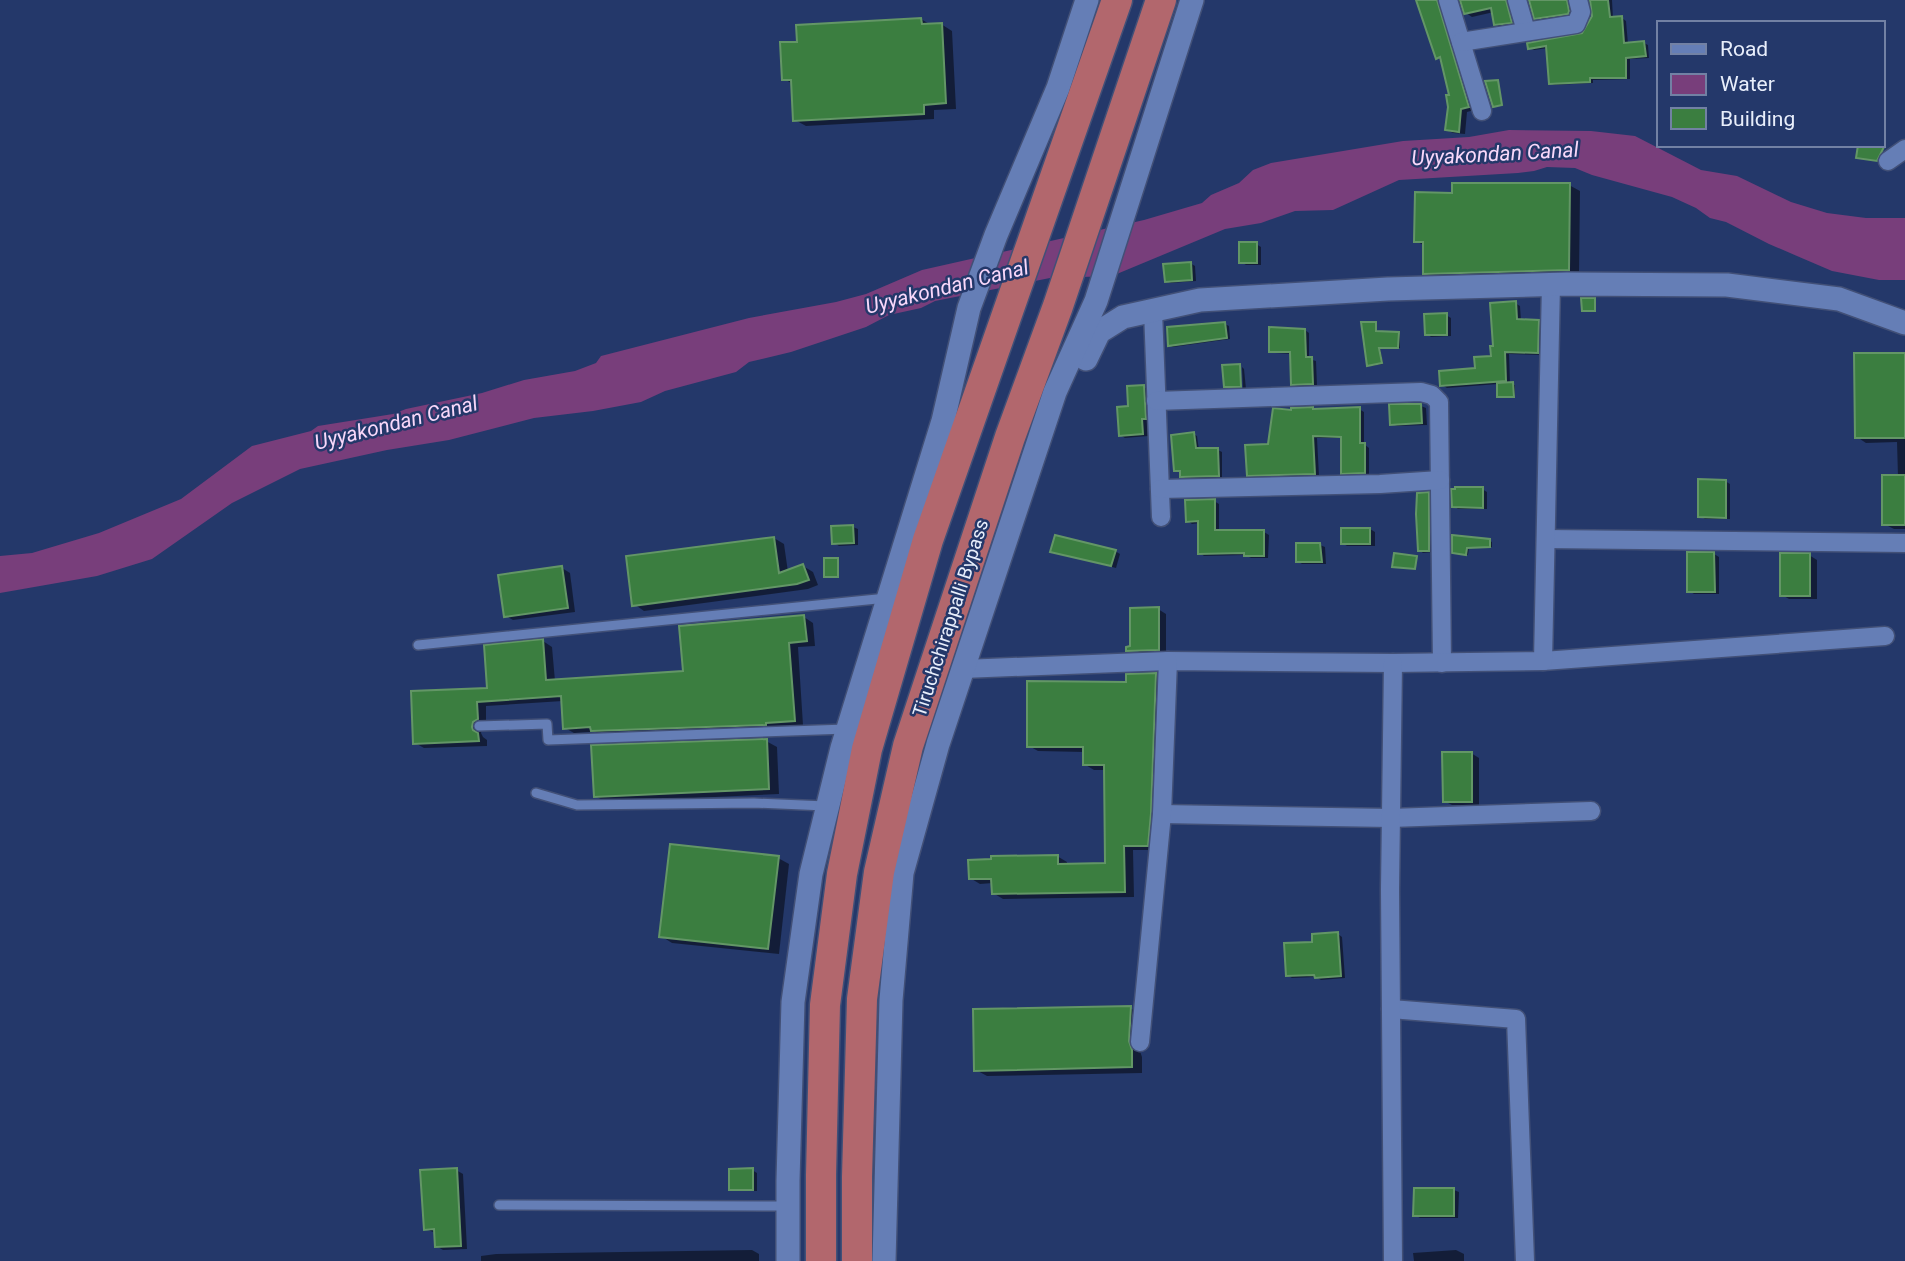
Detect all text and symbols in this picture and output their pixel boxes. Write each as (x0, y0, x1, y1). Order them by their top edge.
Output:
legend (1657, 21, 1884, 147)
text: Road (1720, 37, 1768, 61)
text: Water (1720, 72, 1775, 96)
text: Building (1720, 107, 1795, 131)
water label: Uyyakondan Canal (1411, 138, 1580, 170)
water label: Uyyakondan Canal (863, 255, 1032, 319)
water label: Uyyakondan Canal (312, 391, 481, 455)
street label: Tiruchchirappalli Bypass (908, 516, 993, 720)

